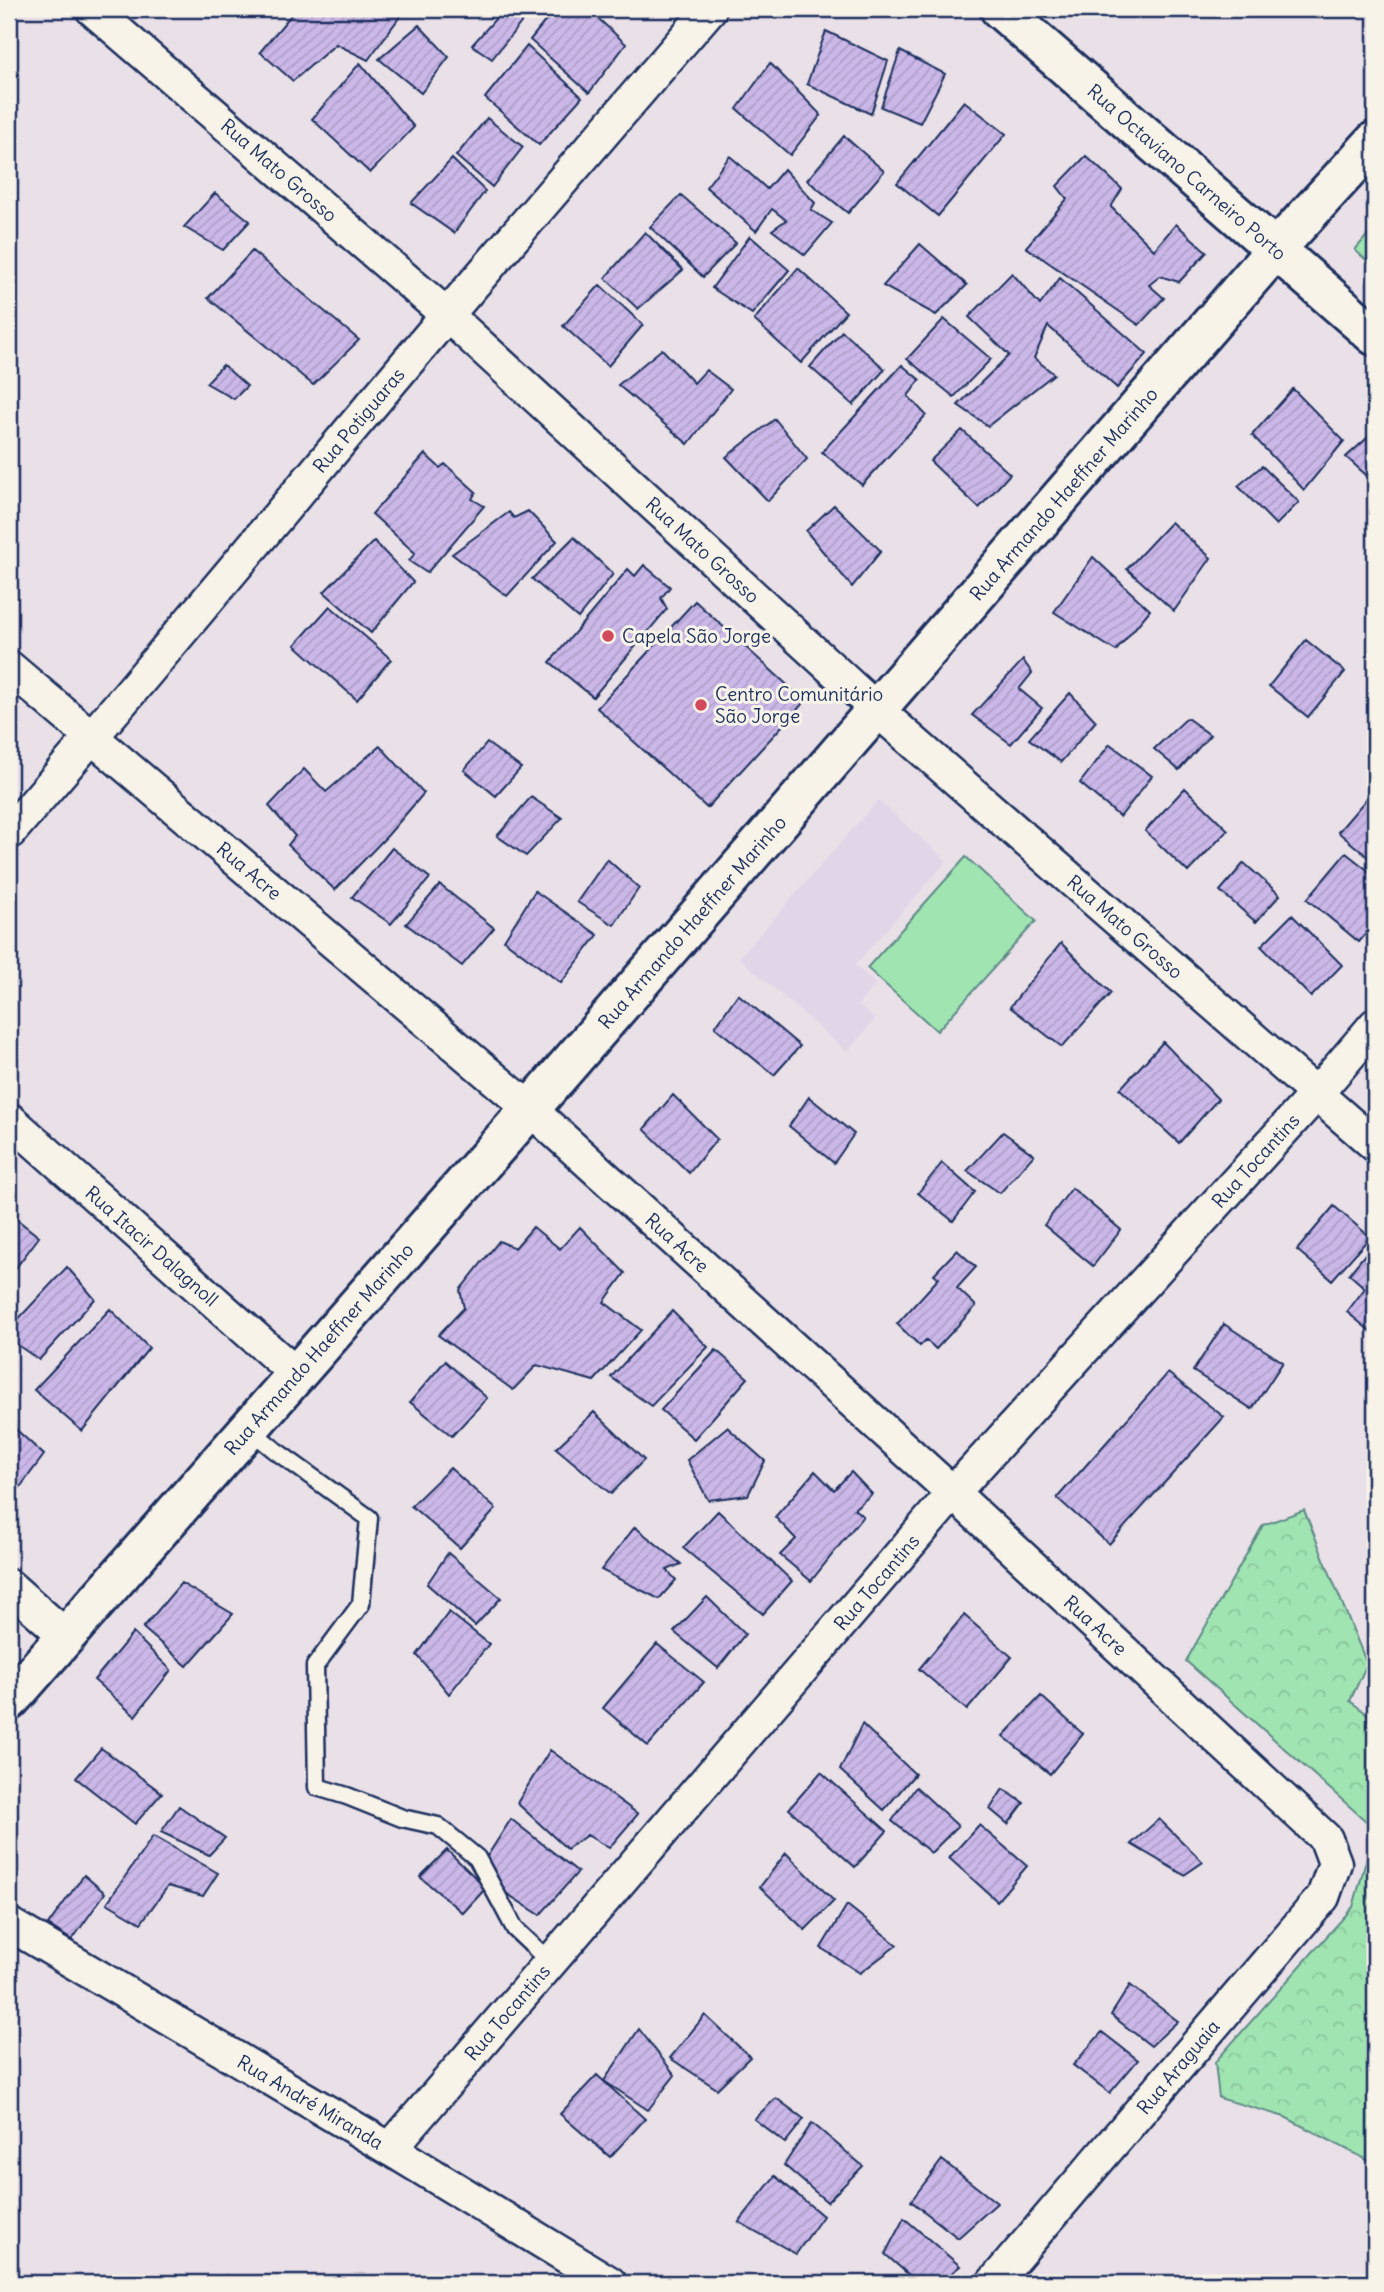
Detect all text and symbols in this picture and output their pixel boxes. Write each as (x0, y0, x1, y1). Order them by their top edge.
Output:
street label: Rua Octaviano Carneiro Porto (1082, 79, 1291, 265)
street label: Rua Mato Grosso (216, 113, 342, 227)
street label: Rua Potiguaras (308, 363, 410, 478)
street label: Rua Armando Haeffner Marinho (965, 382, 1163, 605)
street label: Rua Mato Grosso (641, 492, 765, 608)
place label: Capela São Jorge (622, 624, 771, 648)
marker: Capela São Jorge (600, 628, 616, 644)
place label: Centro Comunitário São Jorge (715, 682, 883, 728)
marker: Centro Comunitário São Jorge (693, 697, 709, 713)
street label: Rua Armando Haeffner Marinho (593, 810, 791, 1034)
street label: Rua Acre (212, 836, 287, 905)
street label: Rua Mato Grosso (1062, 870, 1188, 984)
street label: Rua Tocantins (1207, 1108, 1305, 1213)
street label: Rua Itacir Dalagnoll (80, 1180, 223, 1311)
street label: Rua Acre (640, 1208, 714, 1278)
street label: Rua Armando Haeffner Marinho (219, 1238, 419, 1460)
street label: Rua Tocantins (829, 1529, 924, 1635)
street label: Rua Acre (1059, 1590, 1132, 1660)
street label: Rua Tocantins (459, 1959, 555, 2066)
street label: Rua Araguaia (1131, 2015, 1225, 2119)
street label: Rua André Miranda (233, 2049, 388, 2155)

